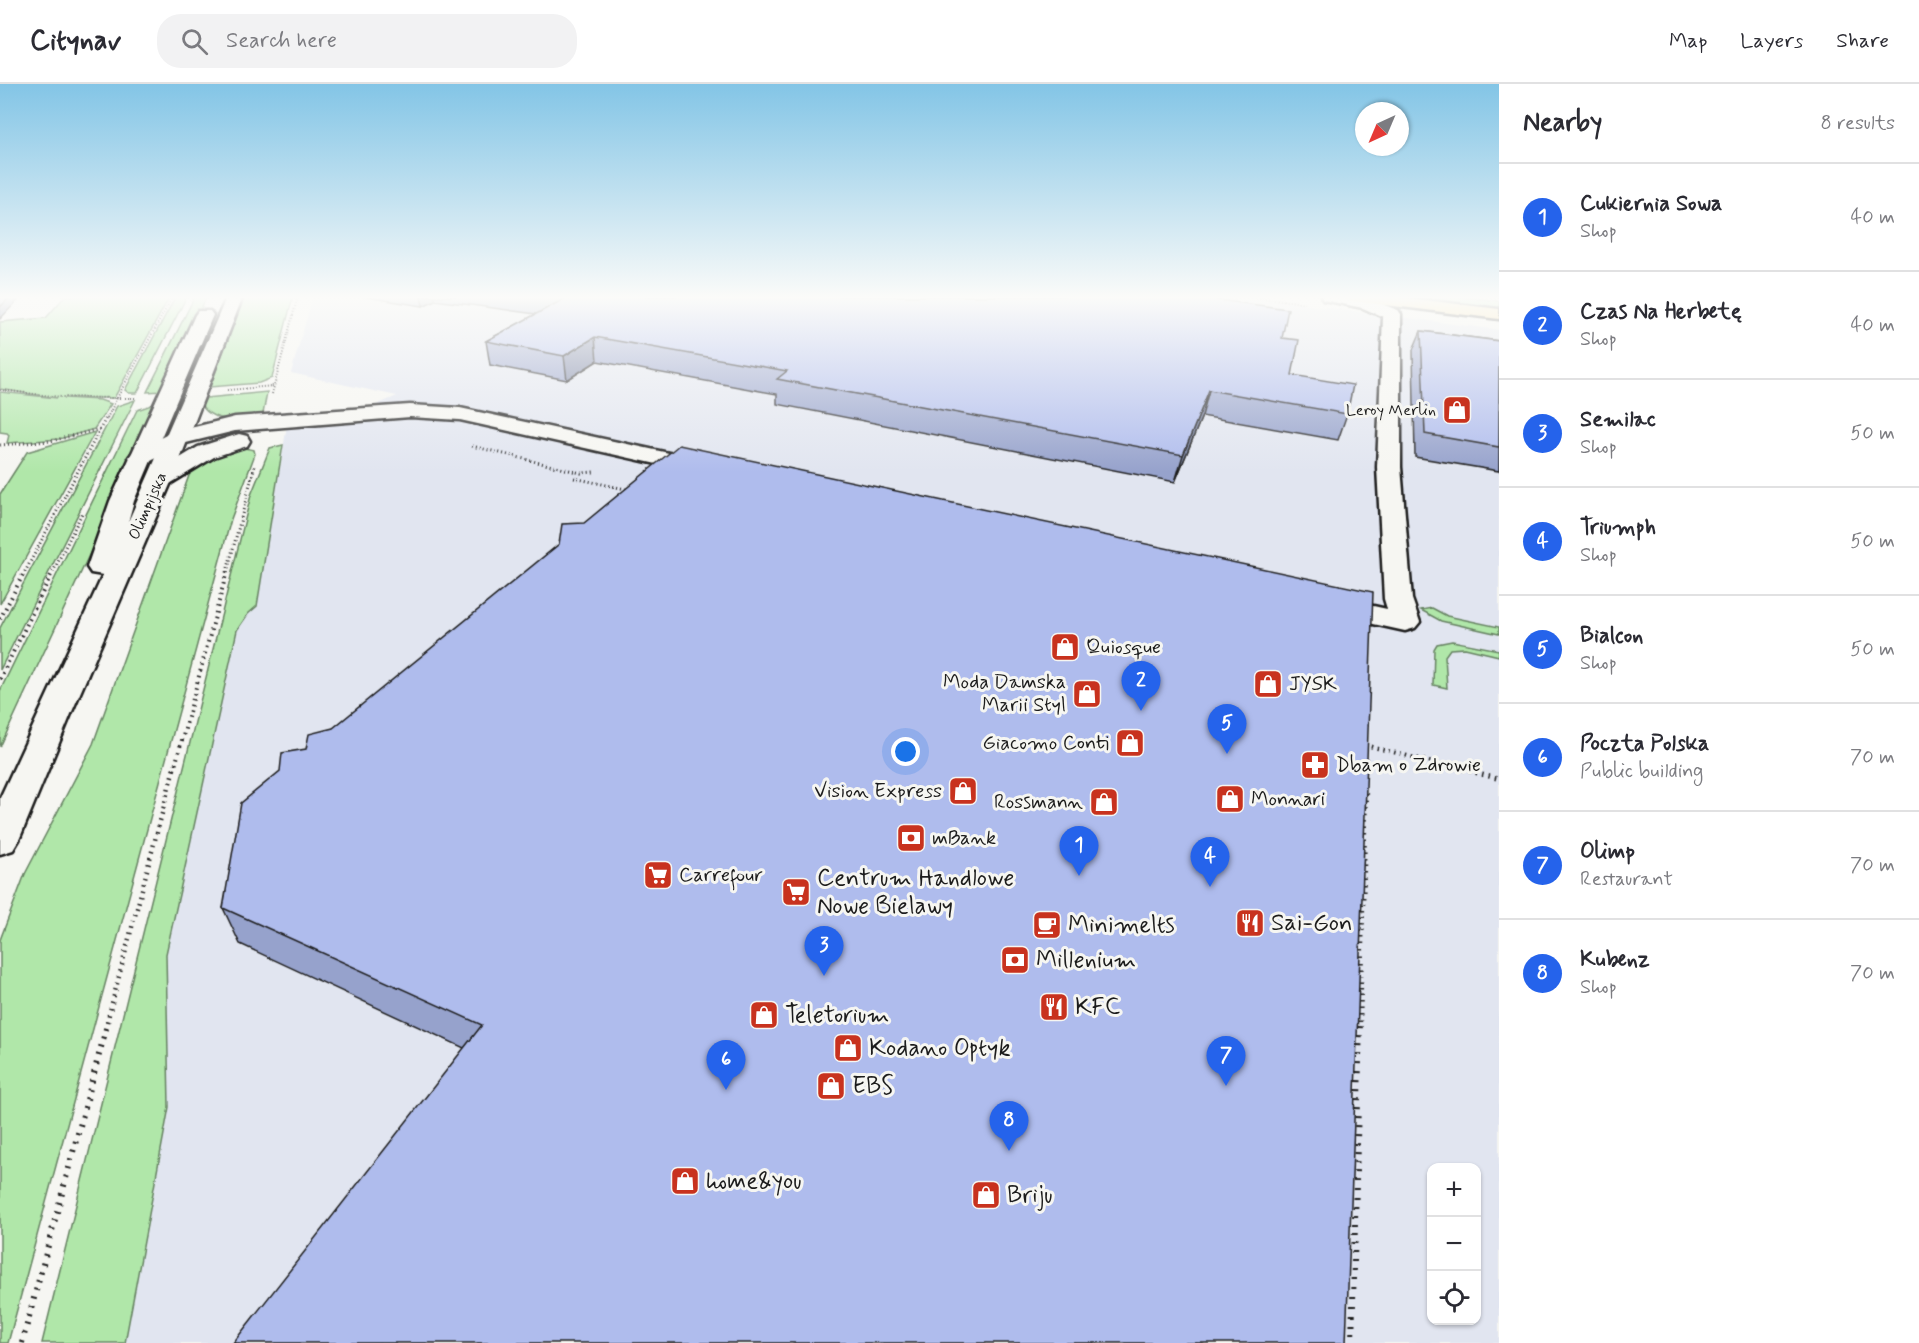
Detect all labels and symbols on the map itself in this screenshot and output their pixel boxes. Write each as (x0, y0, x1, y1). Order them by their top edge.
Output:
north arrow (1355, 102, 1409, 156)
shop icon: Leroy Merlin (1441, 394, 1473, 426)
place label: Leroy Merlin (1346, 400, 1436, 421)
street label: Olimpijska (124, 469, 172, 543)
shop icon: Quiosque (1049, 631, 1081, 663)
place label: Quiosque (1086, 634, 1161, 661)
pin: 2 (1122, 662, 1160, 711)
shop icon: JYSK (1252, 668, 1284, 700)
place label: Moda Damska Marii Styl (943, 669, 1066, 719)
place label: JYSK (1289, 671, 1337, 698)
shop icon: Moda Damska Marii Styl (1071, 678, 1103, 710)
pin: 5 (1208, 704, 1246, 754)
shop icon: Giacomo Conti (1114, 727, 1146, 759)
place label: Giacomo Conti (983, 730, 1109, 757)
your location (891, 737, 920, 766)
pharmacy icon: Dbam o Zdrowie (1299, 749, 1331, 781)
place label: Dbam o Zdrowie (1336, 752, 1481, 779)
shop icon: Vision Express (947, 775, 979, 807)
place label: Vision Express (814, 778, 942, 805)
shop icon: Monnari (1214, 783, 1246, 815)
shop icon: Rossmann (1088, 786, 1120, 818)
place label: Monnari (1251, 786, 1325, 813)
place label: Rossmann (994, 789, 1083, 816)
bank icon: mBank (895, 822, 927, 854)
place label: mBank (932, 825, 996, 852)
pin: 1 (1060, 826, 1098, 876)
pin: 4 (1190, 838, 1230, 887)
supermarket icon: Carrefour (642, 859, 674, 891)
place label: Carrefour (679, 862, 763, 891)
place label: Centrum Handlowe Nowe Bielawy (817, 863, 1014, 922)
supermarket icon: Centrum Handlowe Nowe Bielawy (780, 876, 812, 908)
restaurant icon: Sai-Gon (1234, 907, 1266, 939)
place label: Sai-Gon (1271, 908, 1353, 939)
cafe icon: Minimelts (1031, 909, 1063, 941)
place label: Minimelts (1068, 910, 1175, 941)
pin: 3 (804, 926, 844, 976)
bank icon: Millenium (999, 944, 1031, 976)
place label: Millenium (1036, 945, 1136, 976)
restaurant icon: KFC (1038, 991, 1070, 1023)
place label: KFC (1075, 992, 1120, 1023)
shop icon: Teletorium (748, 999, 780, 1031)
place label: Teletorium (785, 1000, 889, 1031)
shop icon: Kodano Optyk (832, 1032, 864, 1064)
place label: Kodano Optyk (869, 1033, 1011, 1064)
pin: 7 (1206, 1036, 1246, 1086)
pin: 6 (706, 1040, 746, 1090)
shop icon: EBS (815, 1070, 847, 1102)
place label: EBS (852, 1071, 893, 1102)
pin: 8 (990, 1102, 1028, 1151)
shop icon: home&you (669, 1165, 701, 1197)
place label: home&you (706, 1166, 802, 1197)
shop icon: Briju (970, 1179, 1002, 1211)
place label: Briju (1007, 1180, 1053, 1211)

